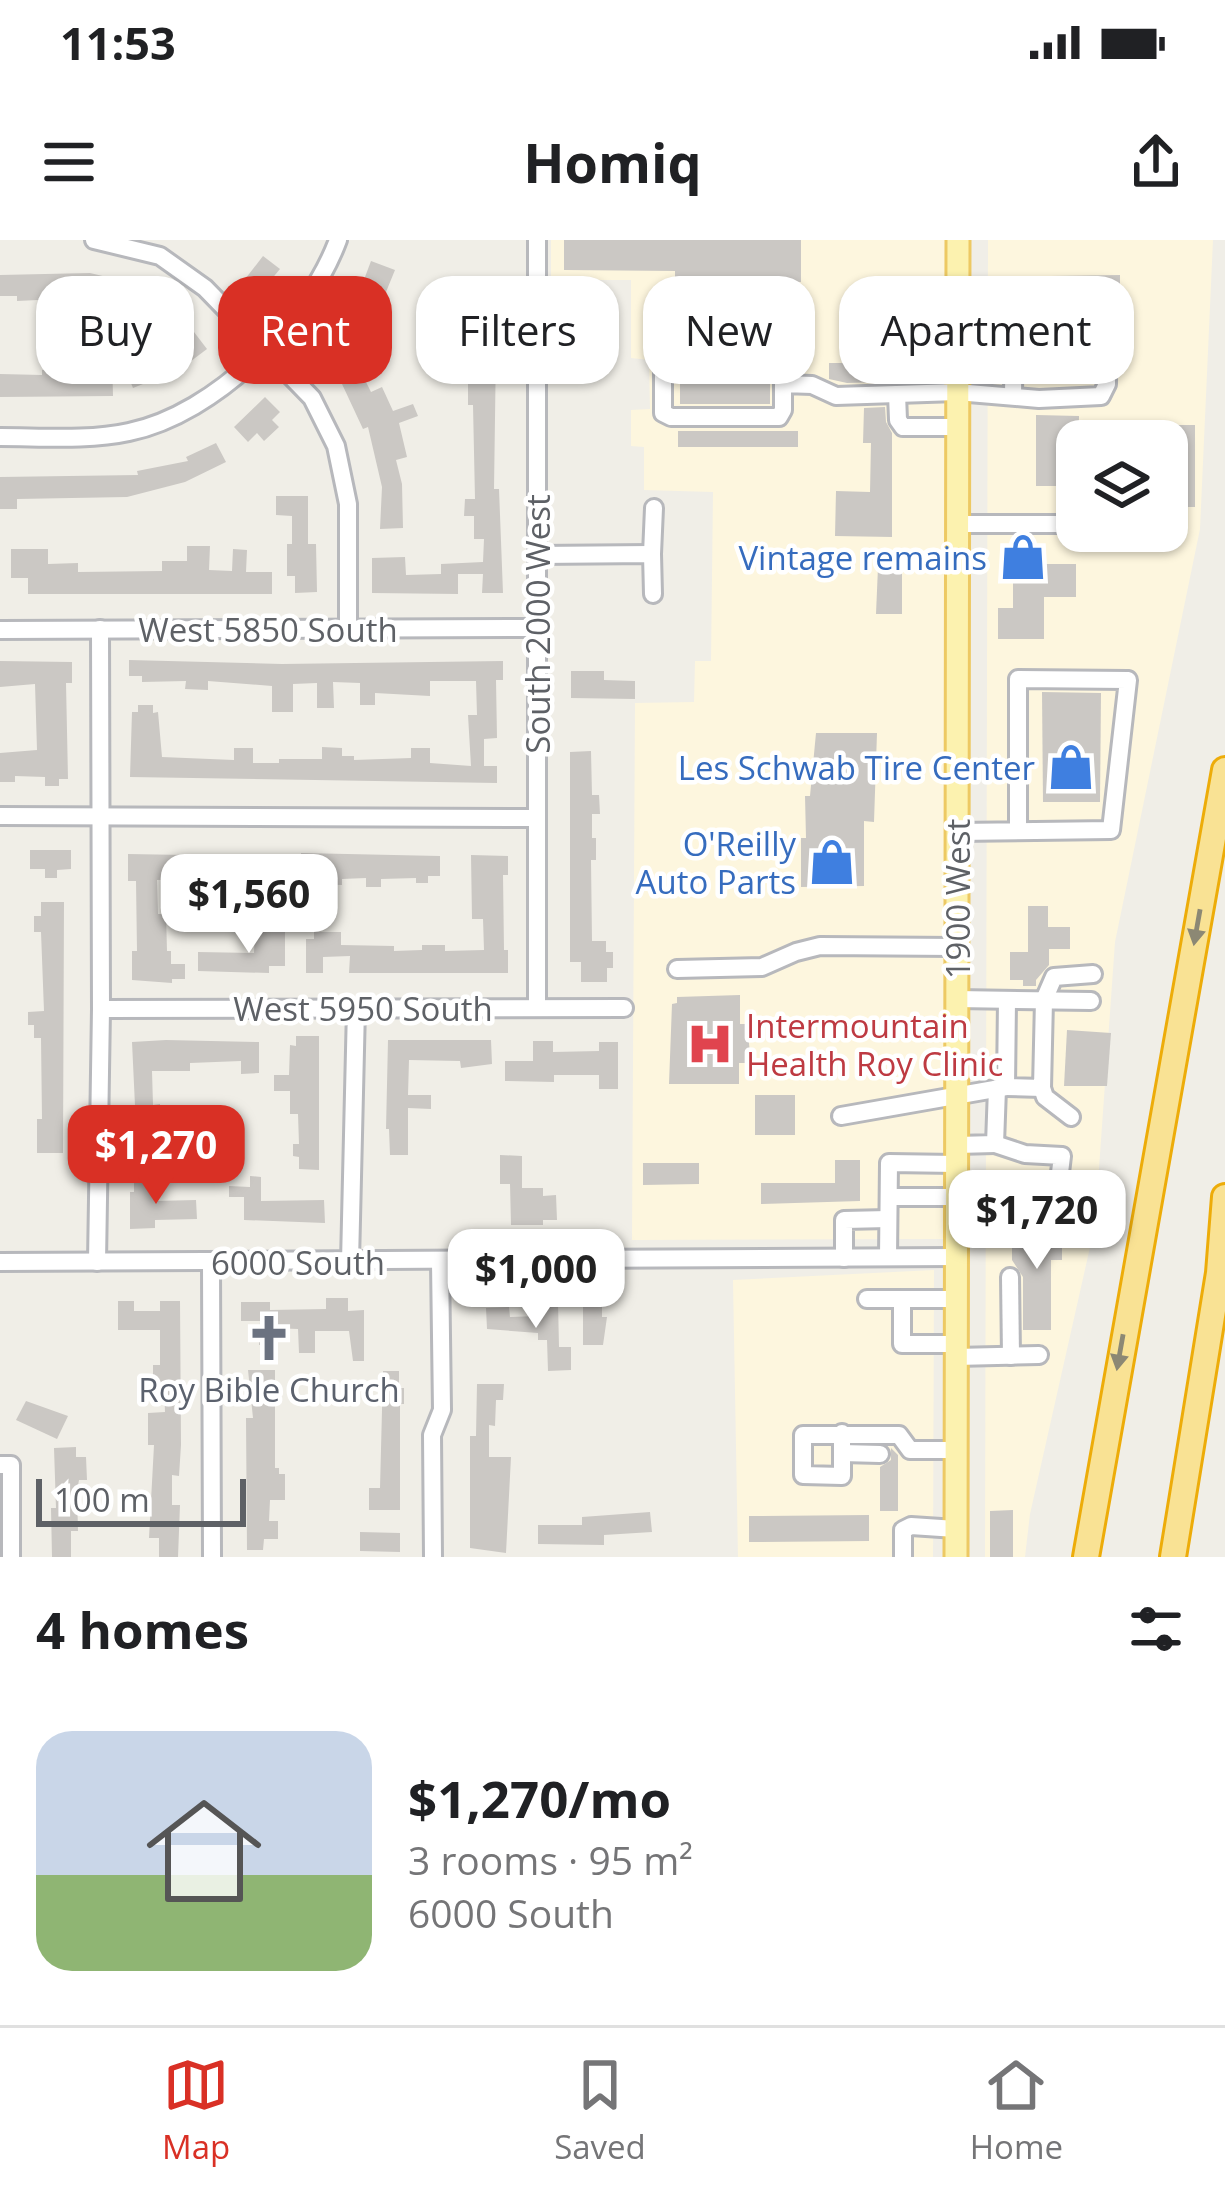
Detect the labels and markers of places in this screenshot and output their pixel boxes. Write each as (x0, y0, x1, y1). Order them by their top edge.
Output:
shop icon: Vintage remains (998, 532, 1048, 582)
place label: Vintage remains (738, 535, 987, 580)
shop icon: Les Schwab Tire Center (1046, 742, 1096, 792)
place label: Les Schwab Tire Center (678, 745, 1035, 790)
place label: O'Reilly Auto Parts (636, 821, 796, 904)
shop icon: O'Reilly Auto Parts (807, 837, 857, 887)
pin: $1,560 (151, 854, 347, 956)
place label: Intermountain Health Roy Clinic (746, 1003, 1003, 1086)
hospital icon: Intermountain Health Roy Clinic (685, 1019, 735, 1069)
pin: $1,270 (58, 1105, 254, 1207)
pin: $1,720 (939, 1170, 1135, 1272)
pin: $1,000 (438, 1229, 634, 1331)
church icon: Roy Bible Church (244, 1313, 294, 1363)
place label: Roy Bible Church (138, 1367, 400, 1412)

